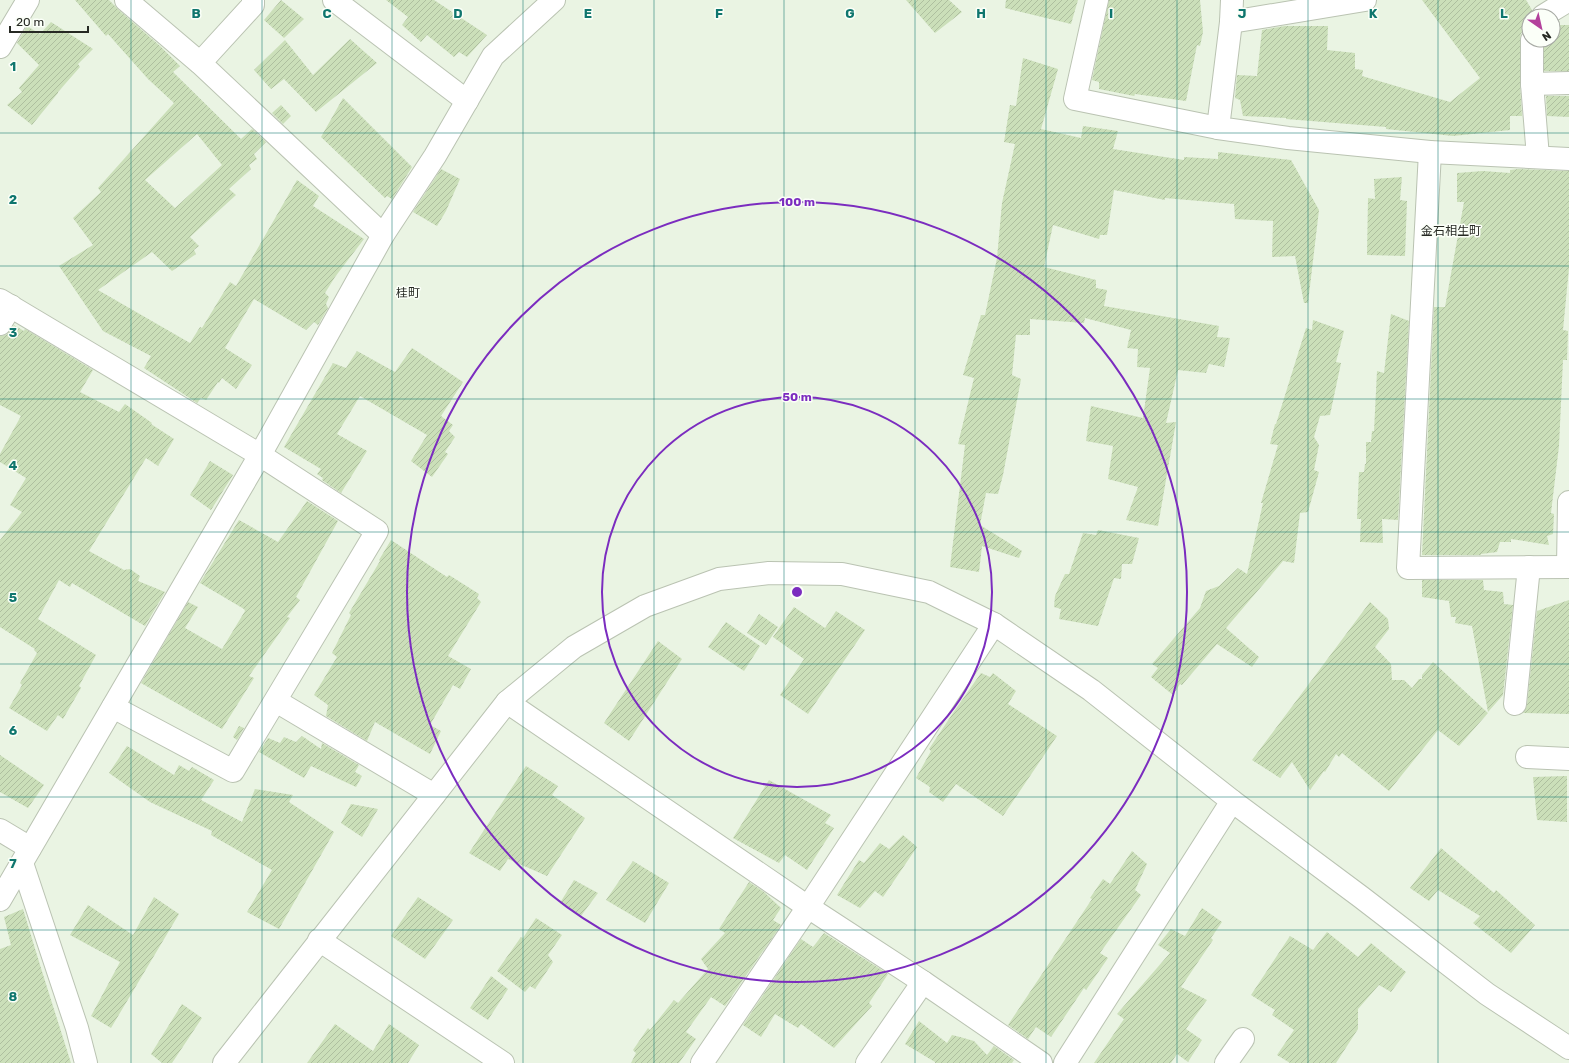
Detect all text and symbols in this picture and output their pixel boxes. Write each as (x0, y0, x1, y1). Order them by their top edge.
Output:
text: B (191, 6, 201, 21)
text: C (322, 6, 332, 21)
text: D (453, 6, 463, 21)
text: E (584, 6, 592, 21)
text: F (715, 6, 723, 21)
text: G (845, 6, 855, 21)
text: H (976, 6, 986, 21)
text: I (1109, 6, 1113, 21)
text: J (1238, 6, 1246, 21)
text: K (1369, 6, 1378, 21)
text: L (1500, 6, 1508, 21)
scale bar (10, 8, 88, 34)
north arrow (1521, 8, 1561, 48)
text: 20 m (16, 15, 44, 29)
text: N (1539, 28, 1553, 44)
text: 1 (10, 59, 16, 74)
text: 2 (9, 192, 17, 207)
text: 100 m (779, 195, 815, 209)
district label: 金石相生町 (1421, 224, 1481, 238)
district label: 桂町 (396, 286, 420, 300)
text: 3 (9, 325, 18, 340)
text: 50 m (782, 390, 812, 404)
text: 4 (9, 458, 18, 473)
centre of rings (790, 585, 804, 599)
text: 5 (9, 590, 17, 605)
text: 6 (9, 723, 18, 738)
text: 7 (9, 856, 17, 871)
text: 8 (9, 989, 18, 1004)

